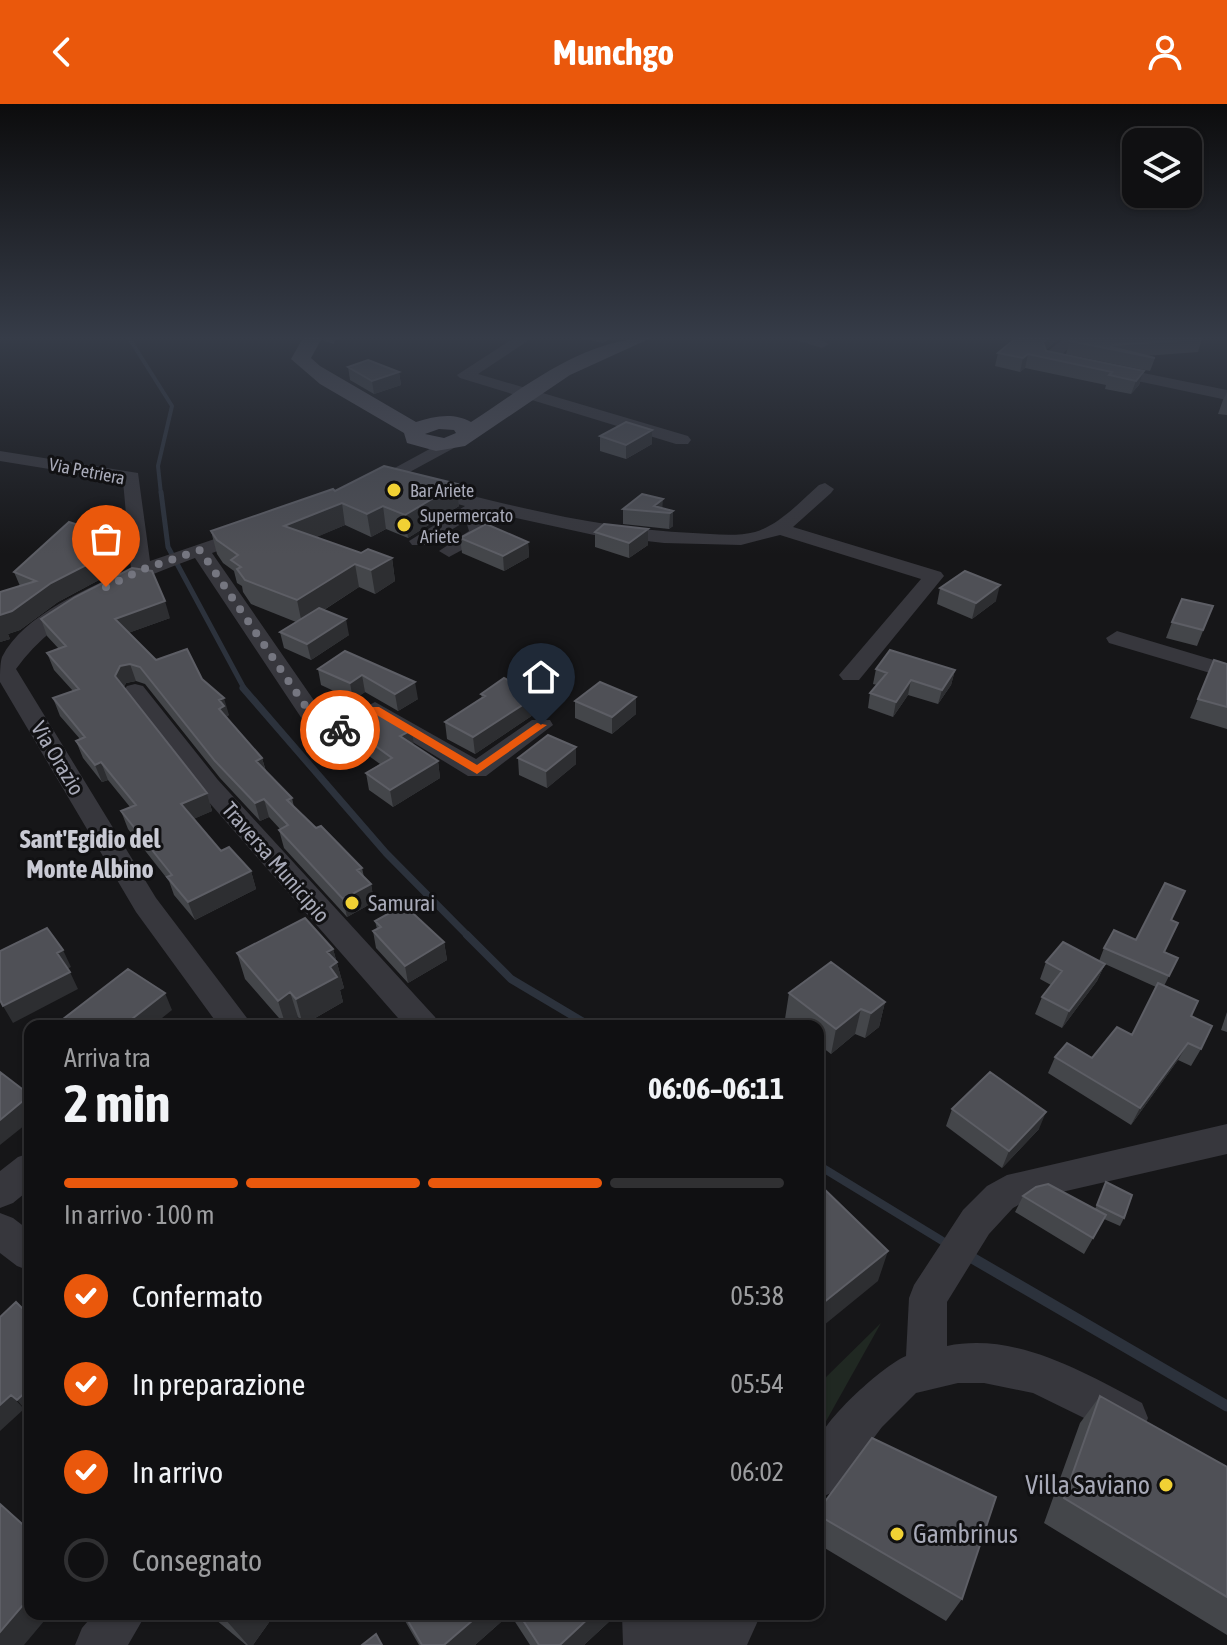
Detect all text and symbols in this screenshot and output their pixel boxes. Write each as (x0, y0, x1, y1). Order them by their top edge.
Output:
icon: back (40, 30, 84, 74)
icon: person (1143, 30, 1187, 74)
text: Munchgo (553, 31, 674, 73)
map controls (1122, 128, 1202, 208)
button: layers (1122, 128, 1202, 208)
street label: Via Petriera (47, 453, 127, 489)
place label: Bar Ariete (410, 480, 474, 501)
marker: Bar Ariete (385, 481, 403, 499)
pin (72, 505, 140, 587)
place label: Supermercato Ariete (420, 505, 513, 547)
marker: Supermercato Ariete (395, 516, 413, 534)
icon: bag (84, 517, 128, 561)
pin (507, 643, 575, 725)
icon: home (519, 655, 563, 699)
courier (300, 690, 380, 770)
icon: bike (318, 708, 362, 752)
street label: Via Orazio (26, 716, 90, 800)
street label: Traversa Municipio (217, 796, 335, 928)
district label: Sant'Egidio del Monte Albino (20, 824, 161, 884)
place label: Samurai (368, 890, 435, 916)
marker: Samurai (343, 894, 361, 912)
text: Arriva tra (64, 1043, 151, 1073)
text: 06:06–06:11 (648, 1071, 784, 1105)
text: 2 min (64, 1073, 170, 1133)
text: In arrivo · 100 m (64, 1200, 215, 1230)
icon: check (64, 1274, 108, 1318)
text: Confermato (132, 1279, 263, 1313)
text: 05:38 (730, 1281, 784, 1311)
icon: check (64, 1362, 108, 1406)
text: In preparazione (132, 1367, 305, 1401)
text: 05:54 (730, 1369, 784, 1399)
icon: check (64, 1450, 108, 1494)
text: In arrivo (132, 1455, 223, 1489)
text: 06:02 (730, 1457, 784, 1487)
place label: Villa Saviano (1025, 1470, 1150, 1500)
marker: Villa Saviano (1157, 1476, 1175, 1494)
place label: Gambrinus (913, 1519, 1018, 1549)
marker: Gambrinus (888, 1525, 906, 1543)
text: Consegnato (132, 1543, 262, 1577)

